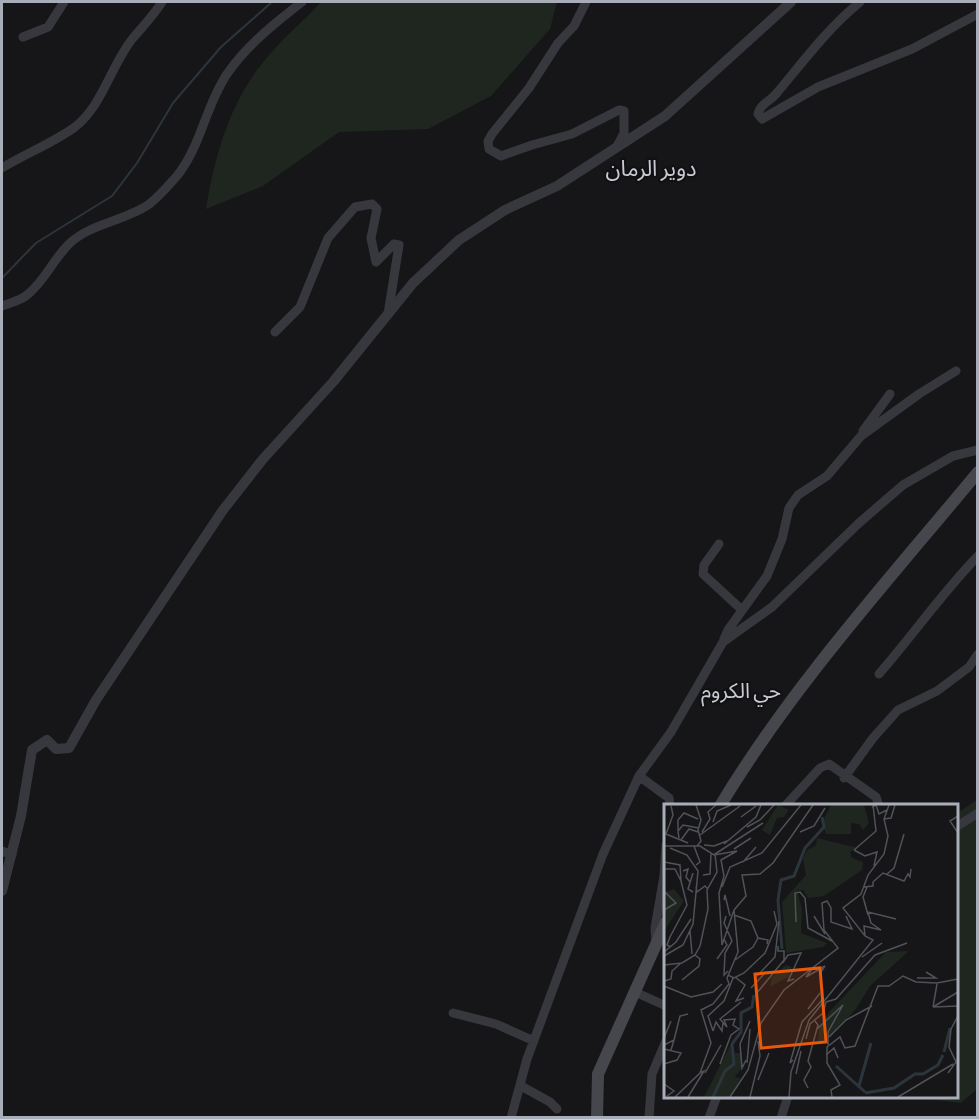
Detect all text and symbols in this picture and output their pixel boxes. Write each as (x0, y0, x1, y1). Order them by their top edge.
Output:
district label: دوير الرمان (606, 156, 696, 183)
district label: حي الكروم (701, 679, 781, 707)
inset map (664, 804, 958, 1098)

